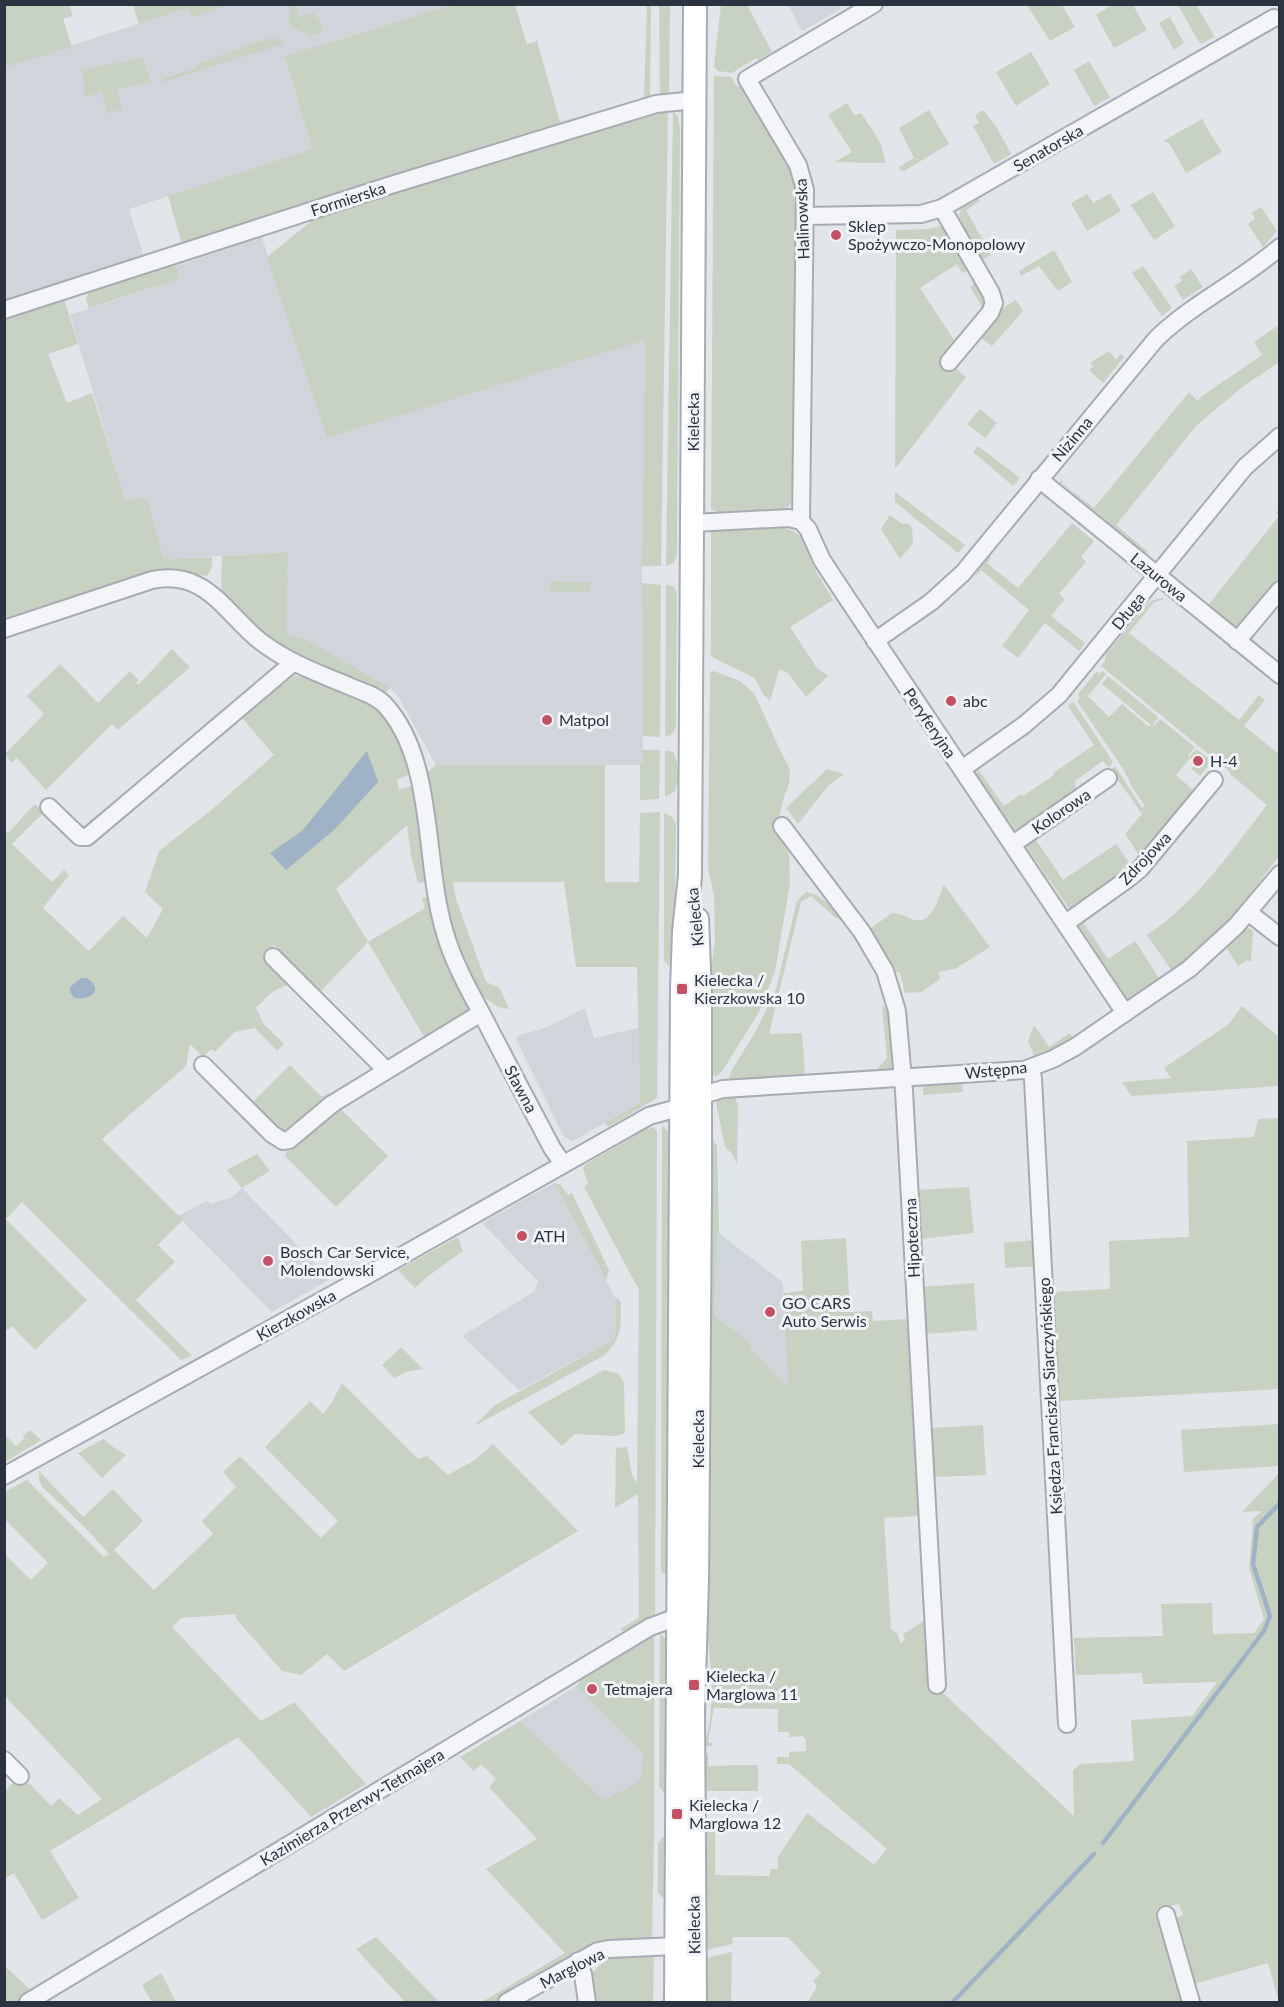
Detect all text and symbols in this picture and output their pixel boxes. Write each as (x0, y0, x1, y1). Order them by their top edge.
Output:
street label: Senatorska (1009, 120, 1086, 175)
street label: Formierska (308, 178, 388, 220)
street label: Halinowska (791, 178, 812, 260)
place label: Sklep Spożywczo-Monopolowy (848, 216, 1026, 253)
marker: Sklep Spożywczo-Monopolowy (829, 228, 843, 242)
street label: Kielecka (683, 393, 702, 451)
street label: Nizinna (1047, 412, 1096, 465)
street label: Lazurowa (1127, 548, 1191, 605)
street label: Długa (1107, 588, 1148, 633)
street label: Peryferyjna (900, 684, 961, 761)
place label: abc (963, 691, 988, 710)
marker: abc (944, 694, 958, 708)
place label: Matpol (559, 710, 609, 729)
marker: Matpol (540, 713, 554, 727)
place label: H-4 (1210, 751, 1237, 770)
marker: H-4 (1191, 754, 1205, 768)
street label: Kolorowa (1028, 784, 1094, 837)
street label: Zdrojowa (1115, 827, 1174, 888)
street label: Kielecka (682, 887, 707, 947)
place label: Kielecka / Kierzkowska 10 (694, 970, 805, 1007)
marker: Kielecka / Kierzkowska 10 (675, 982, 689, 996)
street label: Wstępna (964, 1057, 1028, 1082)
street label: Sławna (501, 1062, 542, 1116)
street label: Hipoteczna (900, 1198, 923, 1278)
place label: ATH (534, 1226, 565, 1245)
marker: ATH (515, 1229, 529, 1243)
place label: Bosch Car Service, Molendowski (280, 1242, 410, 1279)
marker: Bosch Car Service, Molendowski (261, 1254, 275, 1268)
street label: Księdza Franciszka Siarczyńskiego (1034, 1277, 1065, 1515)
street label: Kierzkowska (253, 1285, 339, 1344)
place label: GO CARS Auto Serwis (782, 1293, 867, 1330)
marker: GO CARS Auto Serwis (763, 1305, 777, 1319)
street label: Kielecka (688, 1410, 707, 1468)
place label: Kielecka / Marglowa 11 (706, 1666, 798, 1703)
marker: Kielecka / Marglowa 11 (687, 1678, 701, 1692)
place label: Tetmajera (604, 1679, 673, 1698)
marker: Tetmajera (585, 1682, 599, 1696)
street label: Kazimierza Przerwy-Tetmajera (256, 1744, 447, 1869)
place label: Kielecka / Marglowa 12 (689, 1795, 781, 1832)
marker: Kielecka / Marglowa 12 (670, 1807, 684, 1821)
street label: Kielecka (683, 1895, 704, 1955)
street label: Marglowa (536, 1943, 607, 1992)

